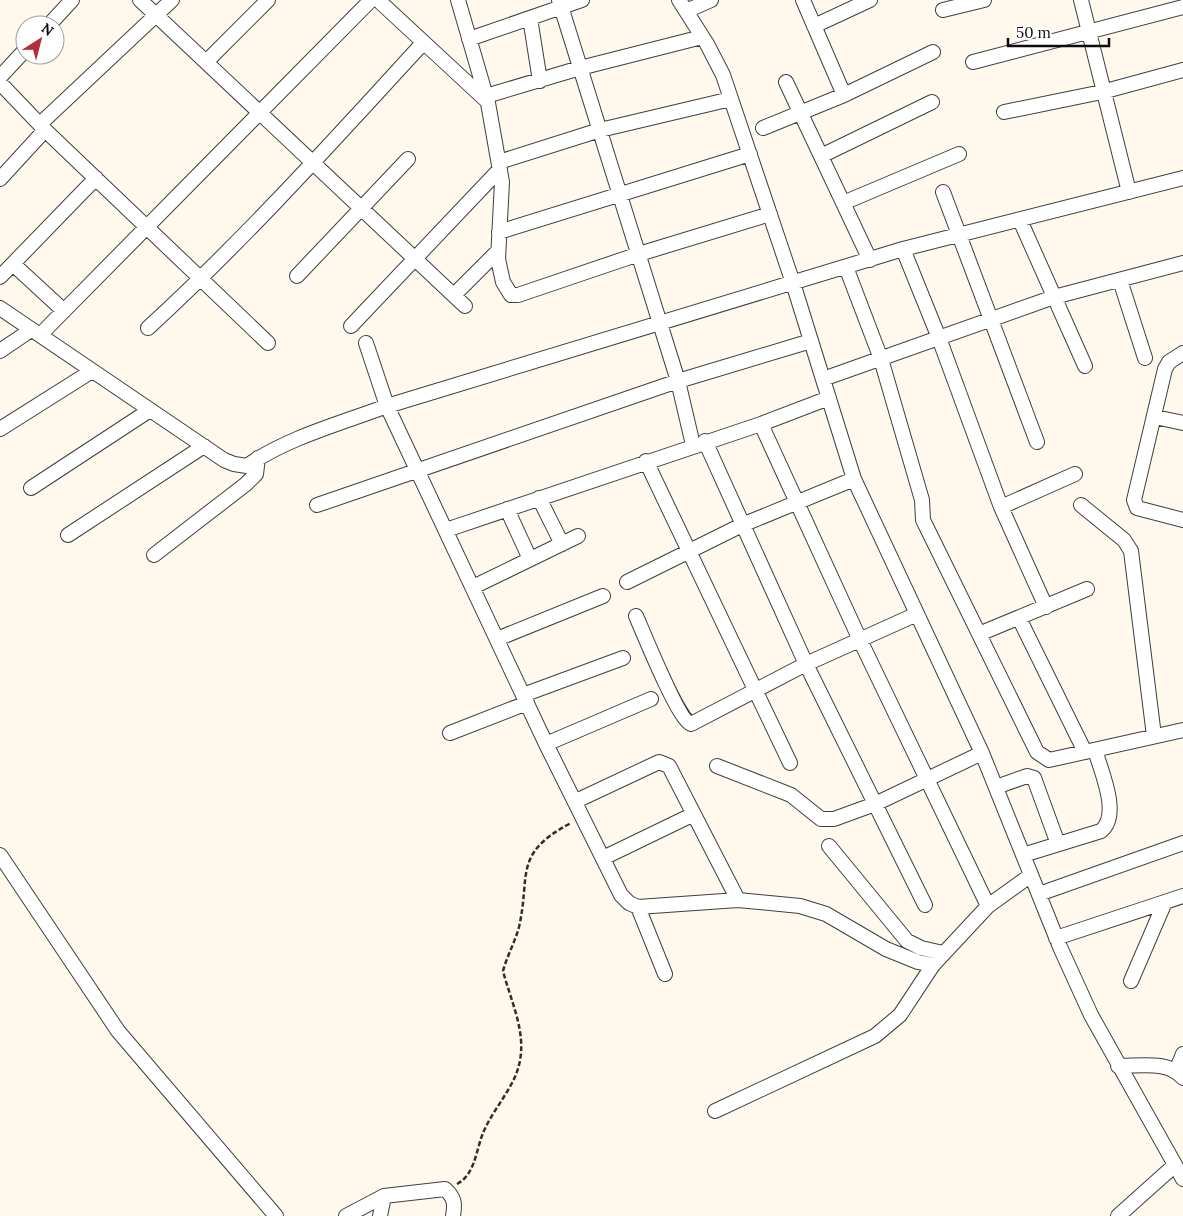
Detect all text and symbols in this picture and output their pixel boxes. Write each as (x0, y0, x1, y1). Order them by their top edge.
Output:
north arrow (15, 15, 65, 65)
scale bar (1008, 15, 1109, 47)
text: N (38, 19, 57, 40)
text: 50 m (1016, 23, 1051, 42)

